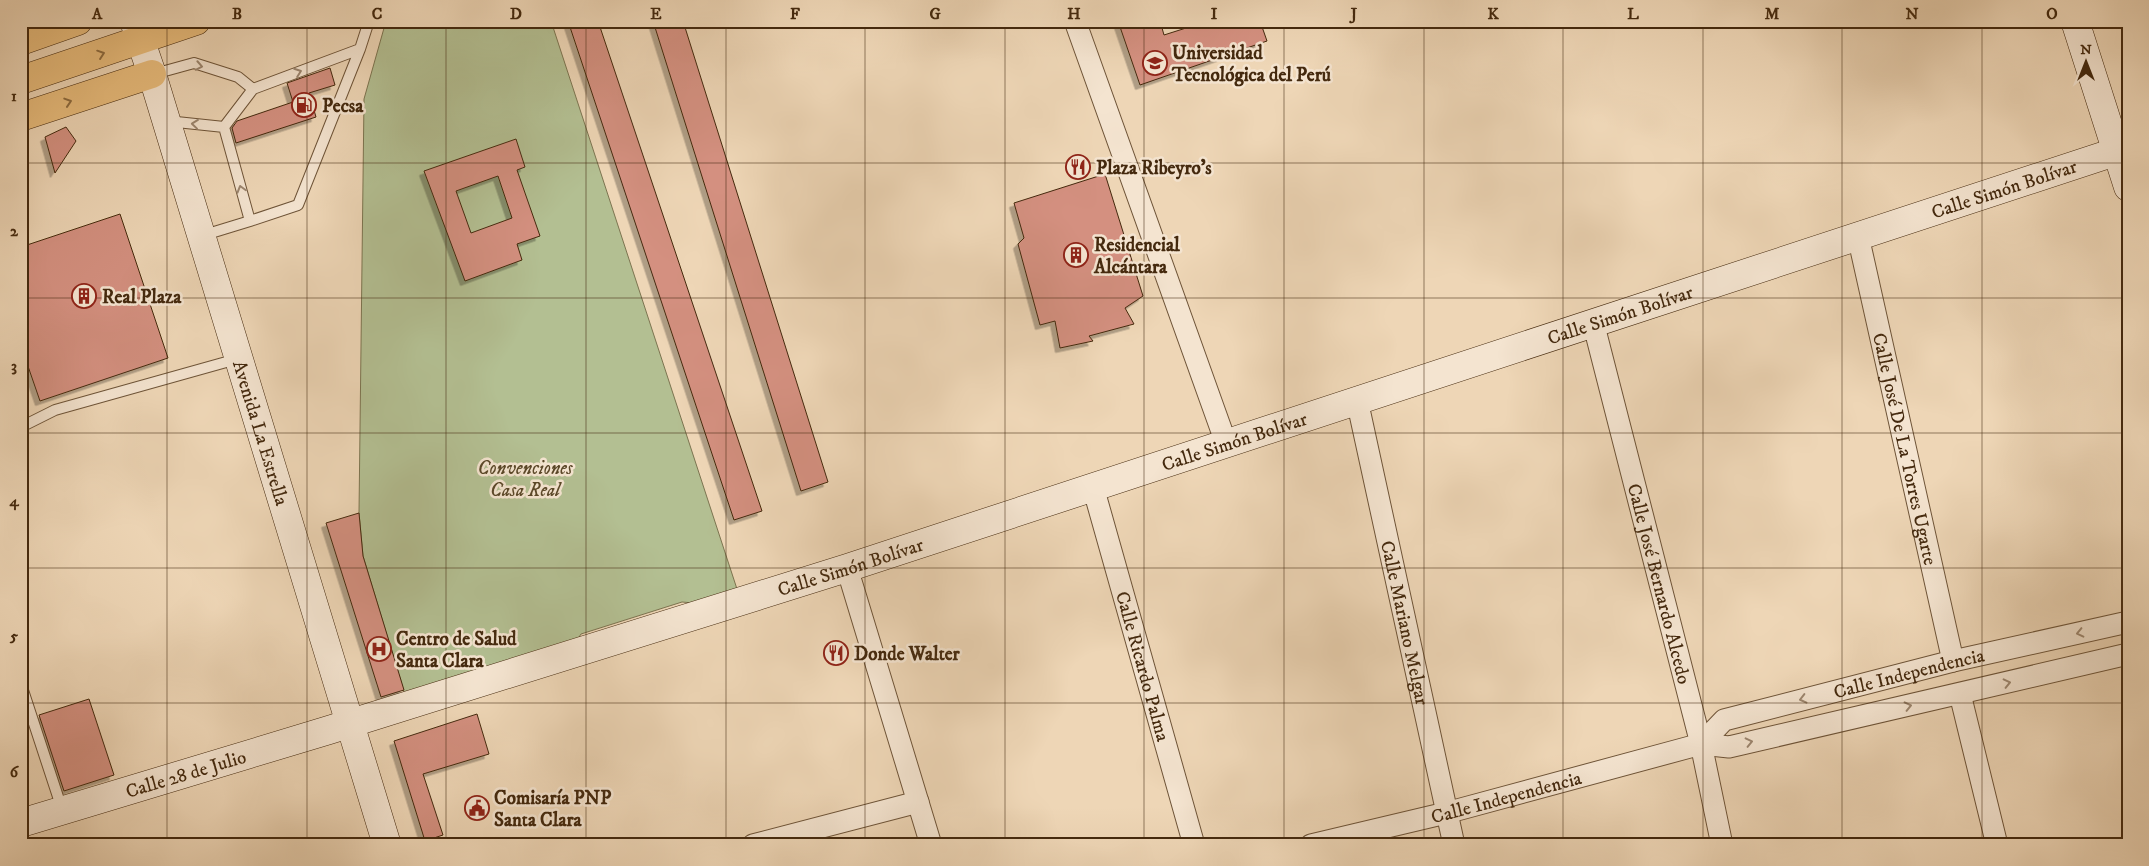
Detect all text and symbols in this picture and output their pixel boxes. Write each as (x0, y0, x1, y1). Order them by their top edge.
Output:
text: A (91, 4, 103, 24)
text: B (232, 4, 242, 24)
text: C (372, 4, 382, 24)
text: D (510, 4, 522, 24)
text: E (650, 4, 662, 24)
text: F (790, 4, 800, 24)
text: G (929, 4, 941, 24)
text: H (1067, 4, 1081, 24)
text: I (1211, 4, 1218, 24)
text: J (1349, 4, 1358, 24)
text: K (1487, 4, 1499, 24)
text: L (1627, 4, 1639, 24)
text: M (1765, 4, 1780, 24)
text: N (1905, 4, 1919, 24)
text: O (2046, 4, 2058, 24)
north arrow (2062, 38, 2112, 88)
text: N (2080, 41, 2092, 59)
place label: Universidad Tecnológica del Perú (1171, 42, 1331, 87)
one-way arrow (96, 50, 104, 60)
school or university icon: Universidad Tecnológica del Perú (1142, 50, 1168, 76)
one-way arrow (195, 60, 204, 70)
one-way arrow (294, 68, 302, 78)
text: 1 (11, 86, 17, 106)
fuel station icon: Pecsa (291, 92, 317, 118)
place label: Pecsa (322, 95, 364, 118)
one-way arrow (63, 98, 71, 108)
one-way arrow (191, 119, 199, 130)
restaurant icon: Plaza Ribeyro’s (1065, 154, 1091, 180)
street label: Calle Simón Bolívar (1929, 155, 2080, 224)
place label: Plaza Ribeyro’s (1096, 157, 1212, 180)
one-way arrow (237, 186, 247, 194)
text: 2 (10, 221, 19, 241)
place label: Residencial Alcántara (1093, 234, 1180, 279)
building icon: Residencial Alcántara (1063, 242, 1089, 268)
street label: Calle Simón Bolívar (1545, 281, 1696, 350)
building icon: Real Plaza (71, 283, 97, 309)
place label: Real Plaza (102, 286, 182, 309)
street label: Calle José De La Torres Ugarte (1867, 331, 1941, 568)
text: 3 (11, 356, 17, 376)
street label: Avenida La Estrella (227, 358, 293, 509)
street label: Calle Simón Bolívar (1159, 408, 1310, 477)
park label: Convenciones Casa Real (477, 457, 574, 502)
street label: Calle José Bernardo Alcedo (1622, 481, 1695, 687)
text: 4 (8, 491, 19, 511)
street label: Calle Simón Bolívar (775, 534, 926, 602)
street label: Calle Mariano Melgar (1375, 539, 1433, 708)
street label: Calle Ricardo Palma (1110, 589, 1174, 744)
text: 5 (9, 626, 18, 646)
one-way arrow (2076, 627, 2085, 638)
place label: Centro de Salud Santa Clara (396, 628, 517, 673)
hospital icon: Centro de Salud Santa Clara (366, 636, 392, 662)
restaurant icon: Donde Walter (823, 640, 849, 666)
place label: Donde Walter (854, 643, 961, 666)
street label: Calle Independencia (1831, 644, 1987, 704)
one-way arrow (2003, 678, 2012, 689)
one-way arrow (1799, 693, 1808, 704)
one-way arrow (1903, 701, 1912, 712)
one-way arrow (1745, 737, 1754, 748)
street label: Calle 28 de Julio (123, 746, 249, 804)
text: 6 (10, 762, 20, 782)
street label: Calle Independencia (1429, 767, 1584, 829)
place label: Comisaría PNP Santa Clara (494, 787, 611, 832)
public building icon: Comisaría PNP Santa Clara (464, 795, 490, 821)

